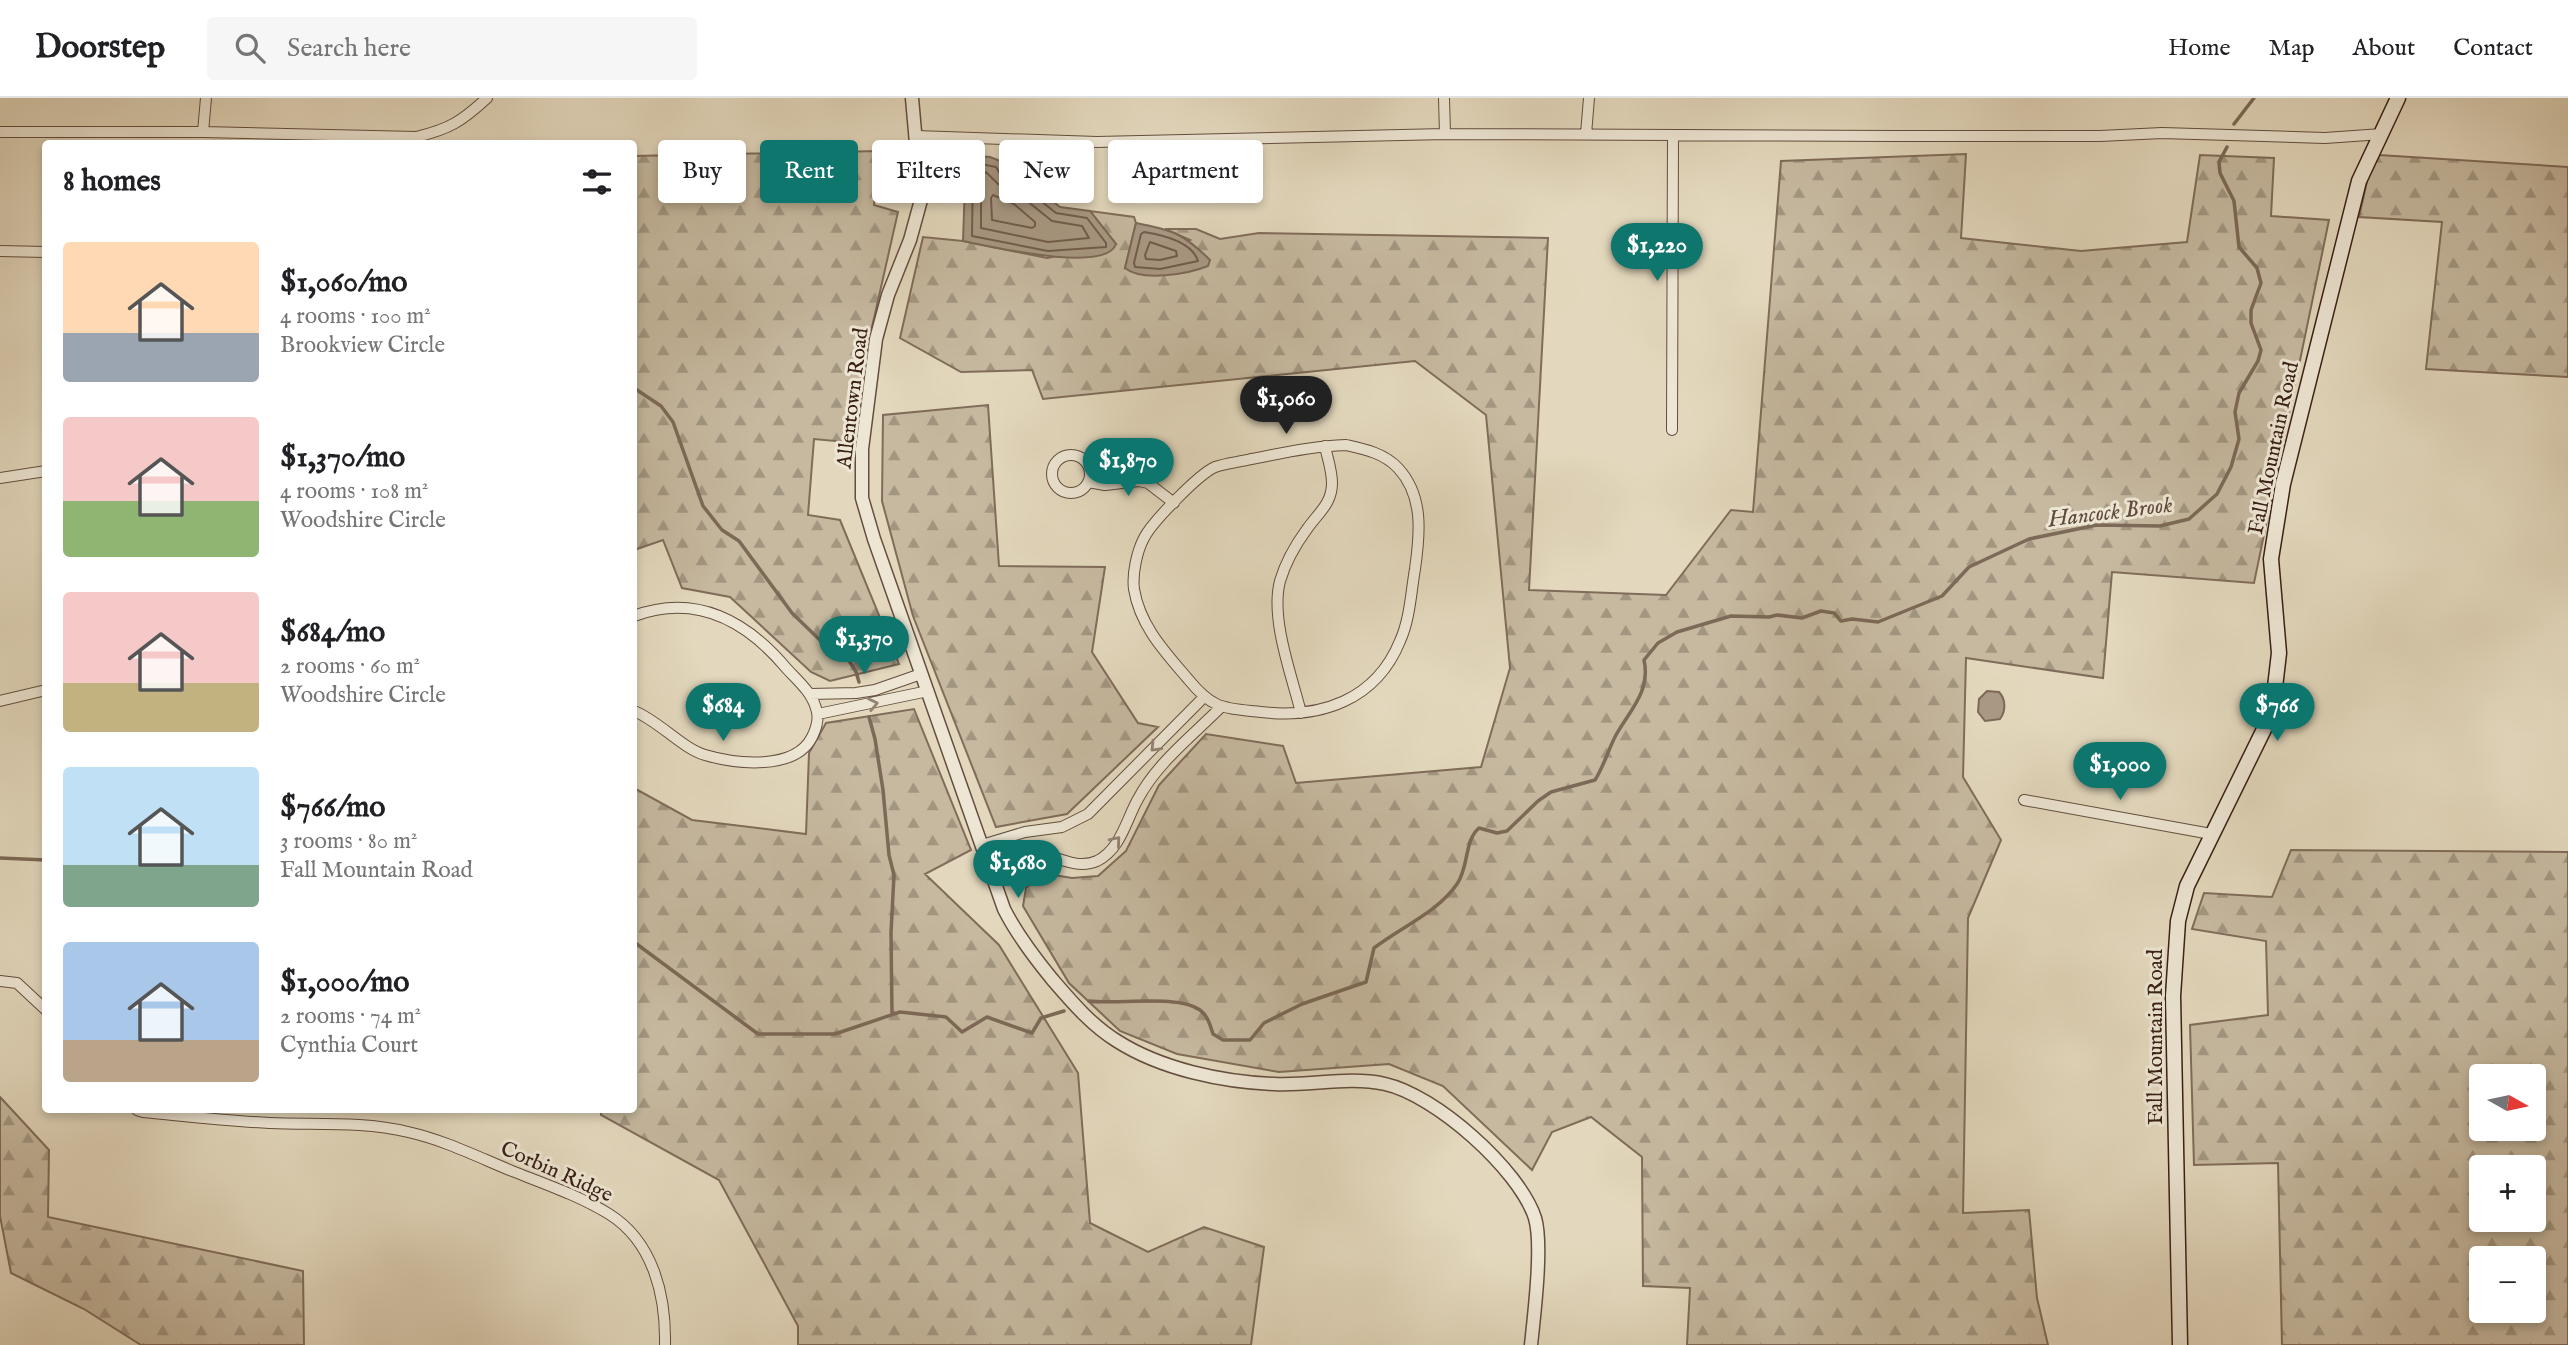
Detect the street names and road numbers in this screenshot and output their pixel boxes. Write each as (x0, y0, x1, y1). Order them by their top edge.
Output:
street label: Allentown Road (831, 325, 876, 471)
street label: Fall Mountain Road (2243, 359, 2306, 537)
street label: Fall Mountain Road (2143, 948, 2170, 1125)
street label: Corbin Ridge (496, 1136, 617, 1209)

